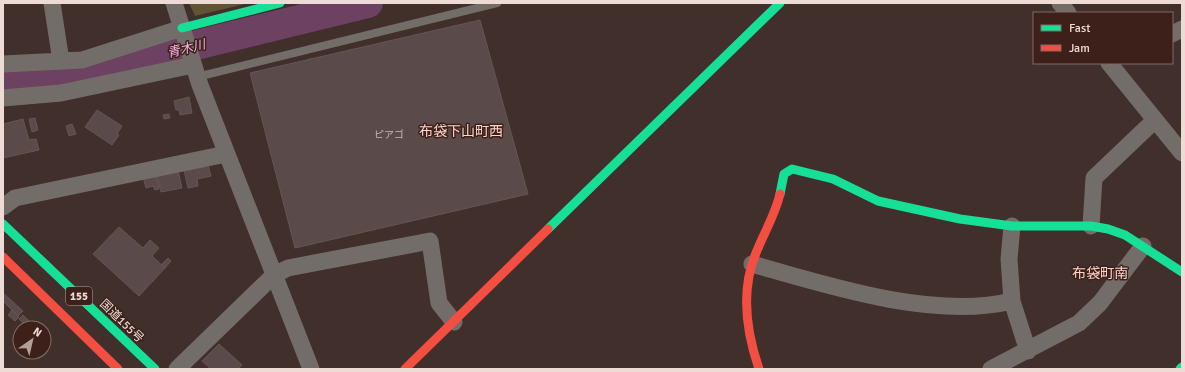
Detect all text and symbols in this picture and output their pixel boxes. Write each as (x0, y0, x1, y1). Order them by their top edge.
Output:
legend (1033, 12, 1173, 64)
text: Fast (1069, 21, 1090, 36)
water label: 青木川 (165, 36, 209, 61)
text: Jam (1069, 41, 1090, 56)
district label: 布袋下山町西 (419, 123, 503, 140)
house number: ピアゴ (374, 129, 404, 141)
district label: 布袋町南 (1072, 265, 1128, 282)
road number: 155 (66, 287, 92, 305)
street label: 国道155号 (96, 297, 147, 346)
north arrow (12, 320, 52, 360)
text: N (31, 325, 44, 340)

